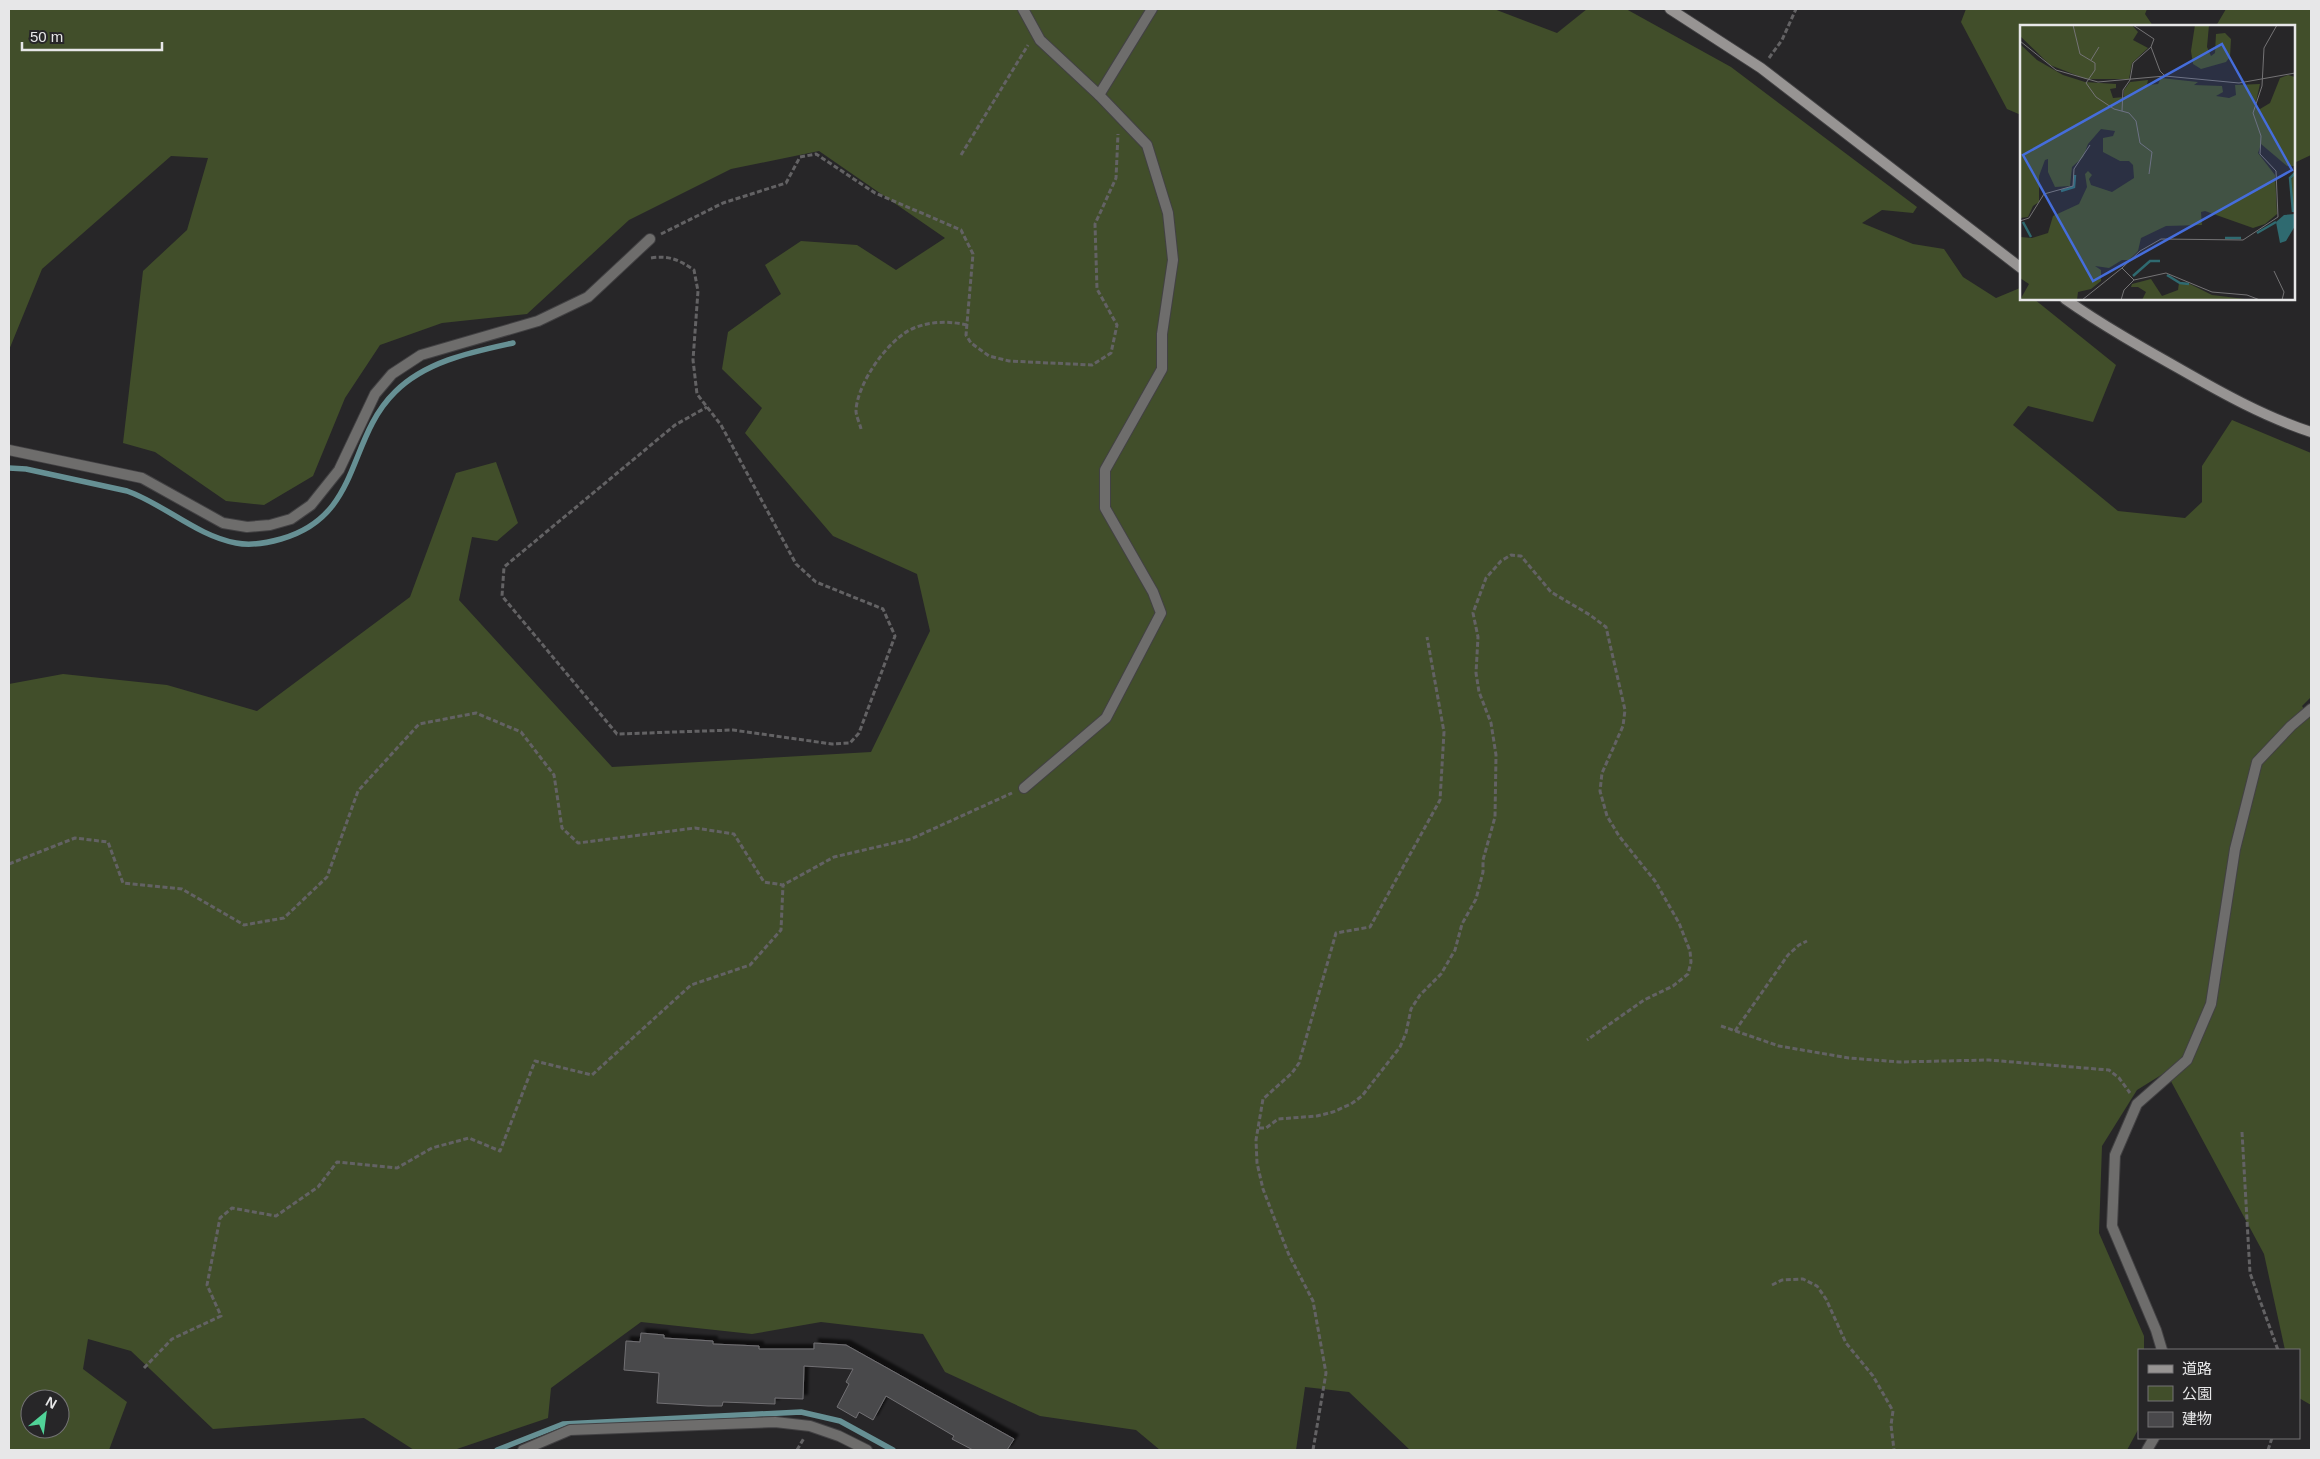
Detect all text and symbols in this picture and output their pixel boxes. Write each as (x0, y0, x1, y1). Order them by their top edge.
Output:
scale bar (22, 20, 162, 52)
inset map (2020, 25, 2295, 300)
text: 50 m (30, 28, 63, 45)
legend (2138, 1349, 2300, 1439)
text: 道路 (2182, 1360, 2212, 1377)
text: 公園 (2182, 1385, 2212, 1402)
north arrow (20, 1389, 70, 1439)
text: N (43, 1393, 60, 1412)
text: 建物 (2182, 1410, 2212, 1427)

